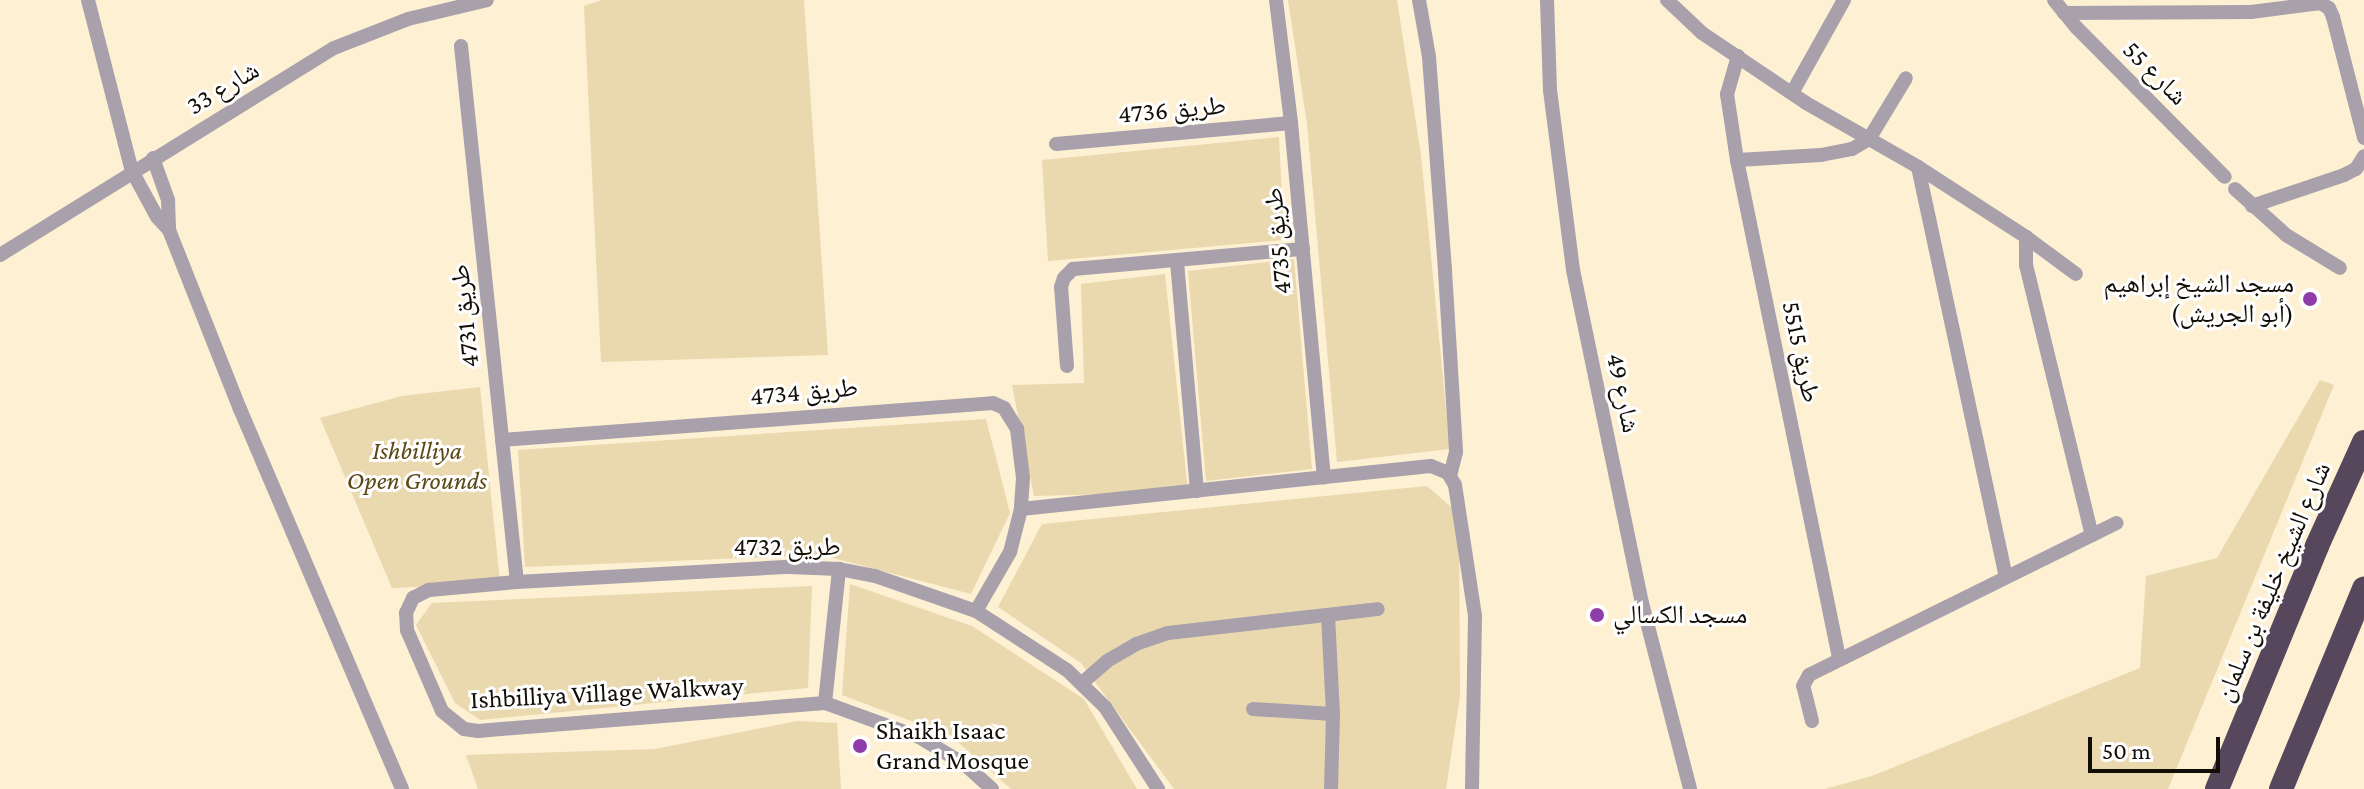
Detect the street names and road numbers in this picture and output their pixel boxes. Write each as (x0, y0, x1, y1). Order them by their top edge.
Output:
street label: شارع 55 (2116, 34, 2194, 112)
street label: شارع 33 (181, 54, 265, 122)
street label: طريق 4736 (1117, 90, 1227, 130)
street label: طريق 4735 (1258, 186, 1298, 296)
street label: طريق 4731 (444, 263, 486, 369)
street label: طريق 5515 (1775, 298, 1827, 406)
street label: شارع 49 (1599, 350, 1647, 436)
street label: طريق 4734 (749, 372, 859, 412)
street label: شارع الشيخ خليفة بن سلمان (2208, 458, 2338, 706)
street label: طريق 4732 (733, 531, 841, 563)
street label: Ishbilliya Village Walkway (470, 670, 744, 716)

